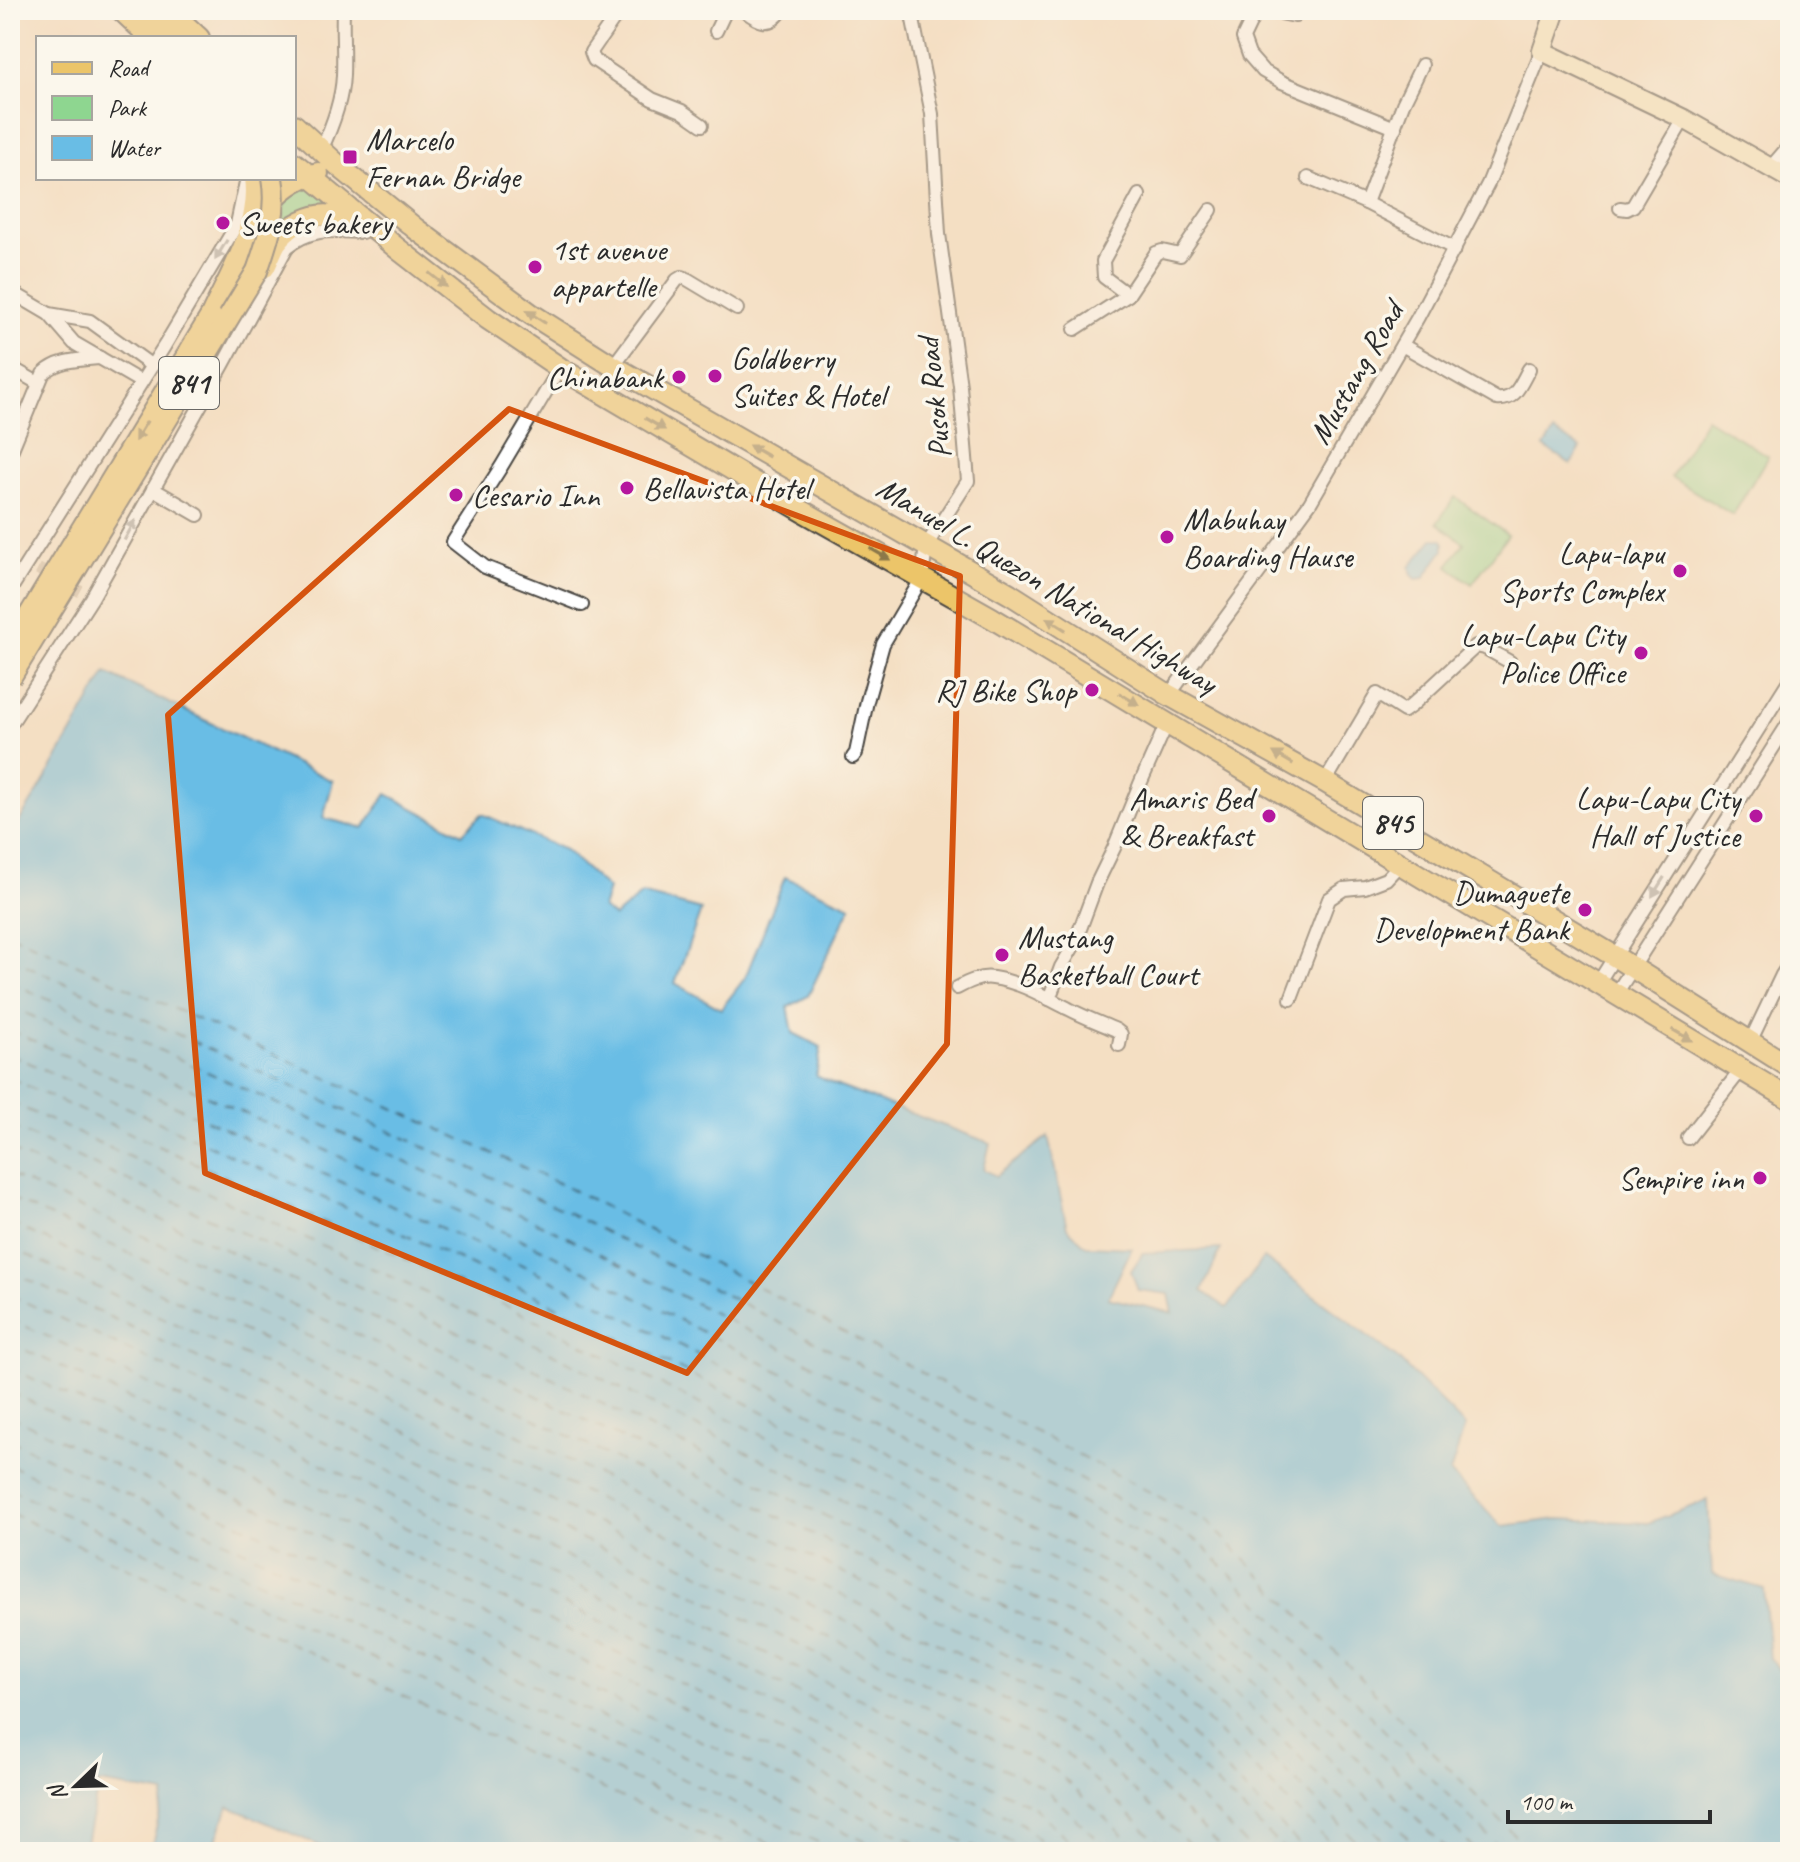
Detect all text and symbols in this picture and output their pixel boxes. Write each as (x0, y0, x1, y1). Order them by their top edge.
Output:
legend (36, 36, 296, 180)
text: Road (108, 53, 152, 83)
text: Park (108, 93, 148, 123)
place label: Marcelo Fernan Bridge (366, 119, 522, 197)
text: Water (108, 133, 163, 163)
marker: Marcelo Fernan Bridge (341, 148, 359, 166)
place label: Sweets bakery (239, 203, 395, 244)
marker: Sweets bakery (214, 214, 232, 232)
place label: 1st avenue appartelle (551, 229, 669, 307)
one-way arrow (214, 239, 228, 262)
marker: 1st avenue appartelle (526, 258, 544, 276)
one-way arrow (428, 272, 449, 288)
street label: Mustang Road (1299, 290, 1416, 451)
one-way arrow (525, 310, 546, 325)
street label: Pusok Road (907, 331, 961, 460)
place label: Goldberry Suites & Hotel (731, 338, 890, 416)
road number: 841 (159, 357, 219, 409)
place label: Chinabank (547, 357, 665, 398)
marker: Goldberry Suites & Hotel (706, 367, 724, 385)
marker: Chinabank (670, 368, 688, 386)
one-way arrow (643, 417, 666, 431)
one-way arrow (135, 420, 149, 442)
one-way arrow (748, 444, 770, 458)
street label: Manuel L. Quezon National Highway (869, 467, 1227, 705)
place label: Bellavista Hotel (643, 468, 815, 509)
place label: Cesario Inn (472, 475, 601, 516)
marker: Bellavista Hotel (618, 479, 636, 497)
marker: Cesario Inn (447, 486, 465, 504)
place label: Mabuhay Boarding Hause (1183, 499, 1355, 577)
one-way arrow (123, 519, 137, 541)
marker: Mabuhay Boarding Hause (1158, 528, 1176, 546)
place label: Lapu-lapu Sports Complex (1499, 533, 1667, 611)
one-way arrow (869, 547, 891, 561)
marker: Lapu-lapu Sports Complex (1671, 562, 1689, 580)
place label: Lapu-Lapu City Police Office (1461, 615, 1628, 693)
one-way arrow (1045, 617, 1067, 631)
marker: Lapu-Lapu City Police Office (1632, 644, 1650, 662)
place label: RJ Bike Shop (935, 670, 1078, 711)
marker: RJ Bike Shop (1083, 681, 1101, 699)
one-way arrow (1118, 692, 1140, 706)
one-way arrow (1272, 751, 1294, 765)
place label: Amaris Bed & Breakfast (1120, 778, 1257, 856)
place label: Lapu-Lapu City Hall of Justice (1576, 778, 1743, 856)
road number: 845 (1363, 797, 1423, 849)
marker: Amaris Bed & Breakfast (1260, 807, 1278, 825)
marker: Lapu-Lapu City Hall of Justice (1747, 807, 1765, 825)
place label: Dumaguete Development Bank (1373, 872, 1572, 950)
one-way arrow (1650, 876, 1665, 897)
marker: Dumaguete Development Bank (1576, 901, 1594, 919)
place label: Mustang Basketball Court (1018, 917, 1202, 995)
marker: Mustang Basketball Court (993, 946, 1011, 964)
one-way arrow (1671, 1028, 1693, 1042)
place label: Sempire inn (1618, 1158, 1745, 1199)
marker: Sempire inn (1751, 1169, 1769, 1187)
north arrow (36, 1746, 116, 1826)
scale bar (1508, 1774, 1710, 1824)
text: N (42, 1779, 74, 1805)
text: 100 m (1520, 1787, 1574, 1817)

